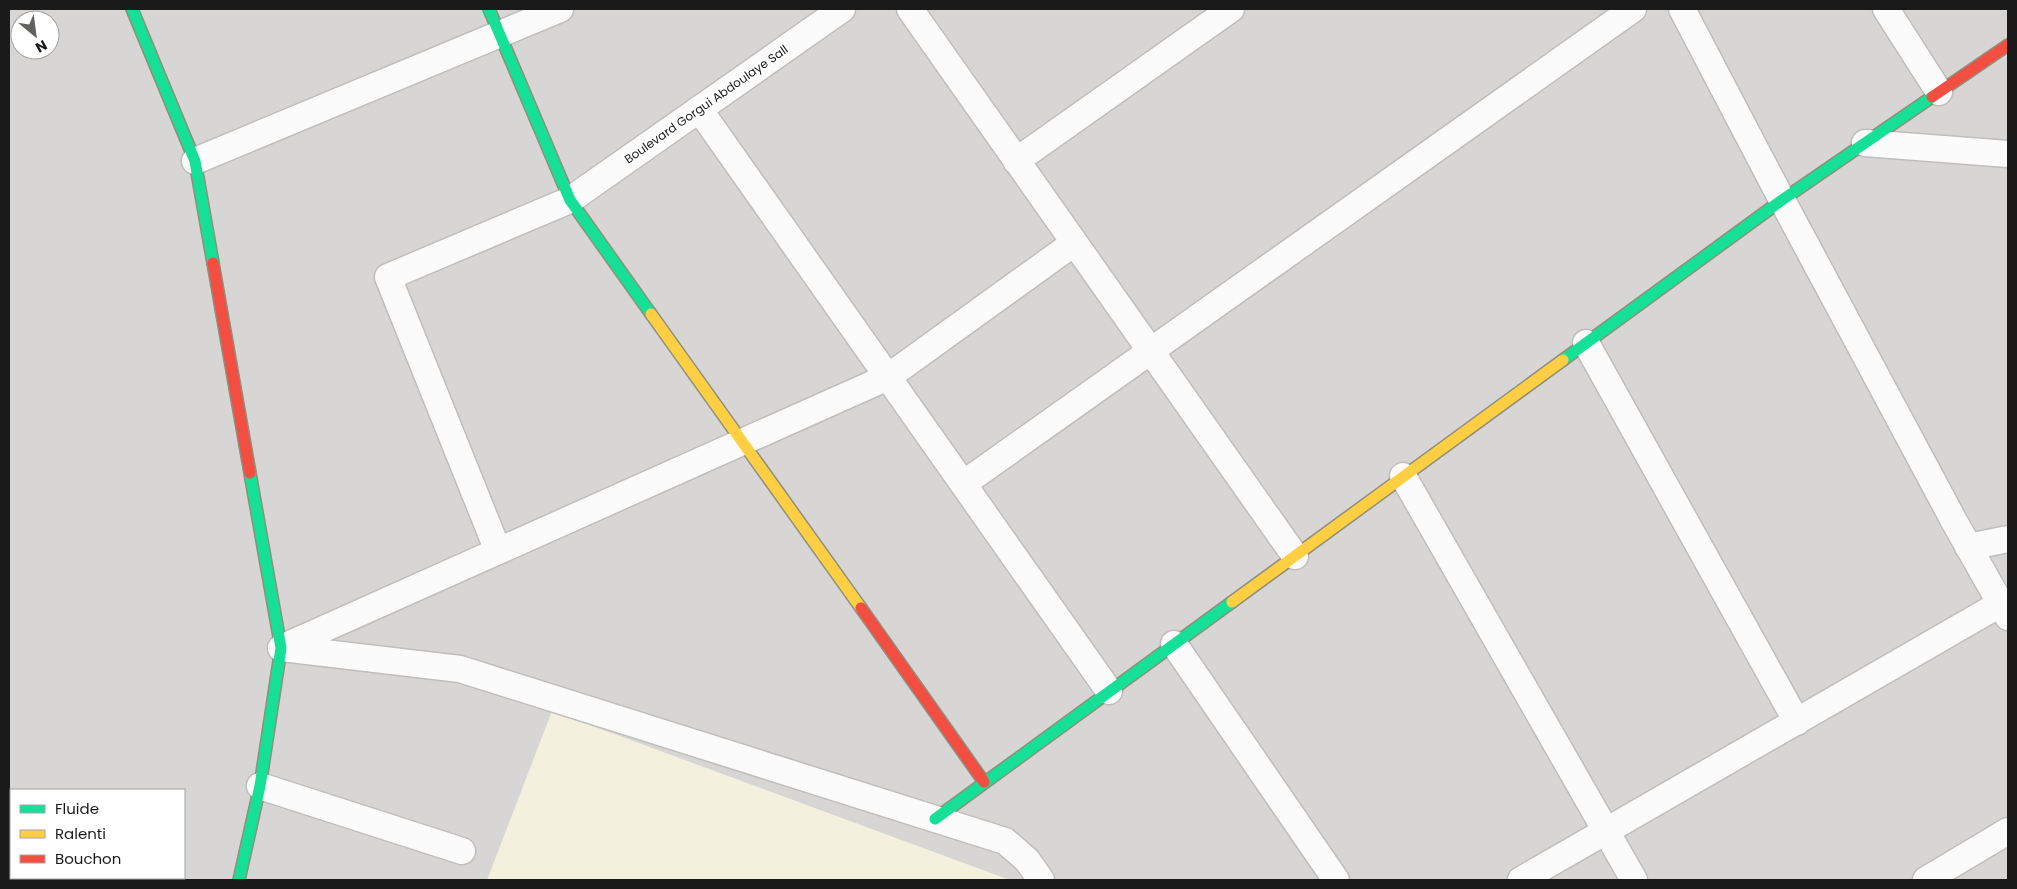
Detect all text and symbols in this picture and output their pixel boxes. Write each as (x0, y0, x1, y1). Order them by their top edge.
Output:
north arrow (10, 10, 60, 60)
text: N (32, 35, 51, 58)
street label: Boulevard Gorgui Abdoulaye Sall (621, 41, 791, 167)
legend (10, 789, 185, 879)
text: Fluide (55, 798, 99, 819)
text: Ralenti (55, 823, 106, 844)
text: Bouchon (55, 848, 121, 869)

